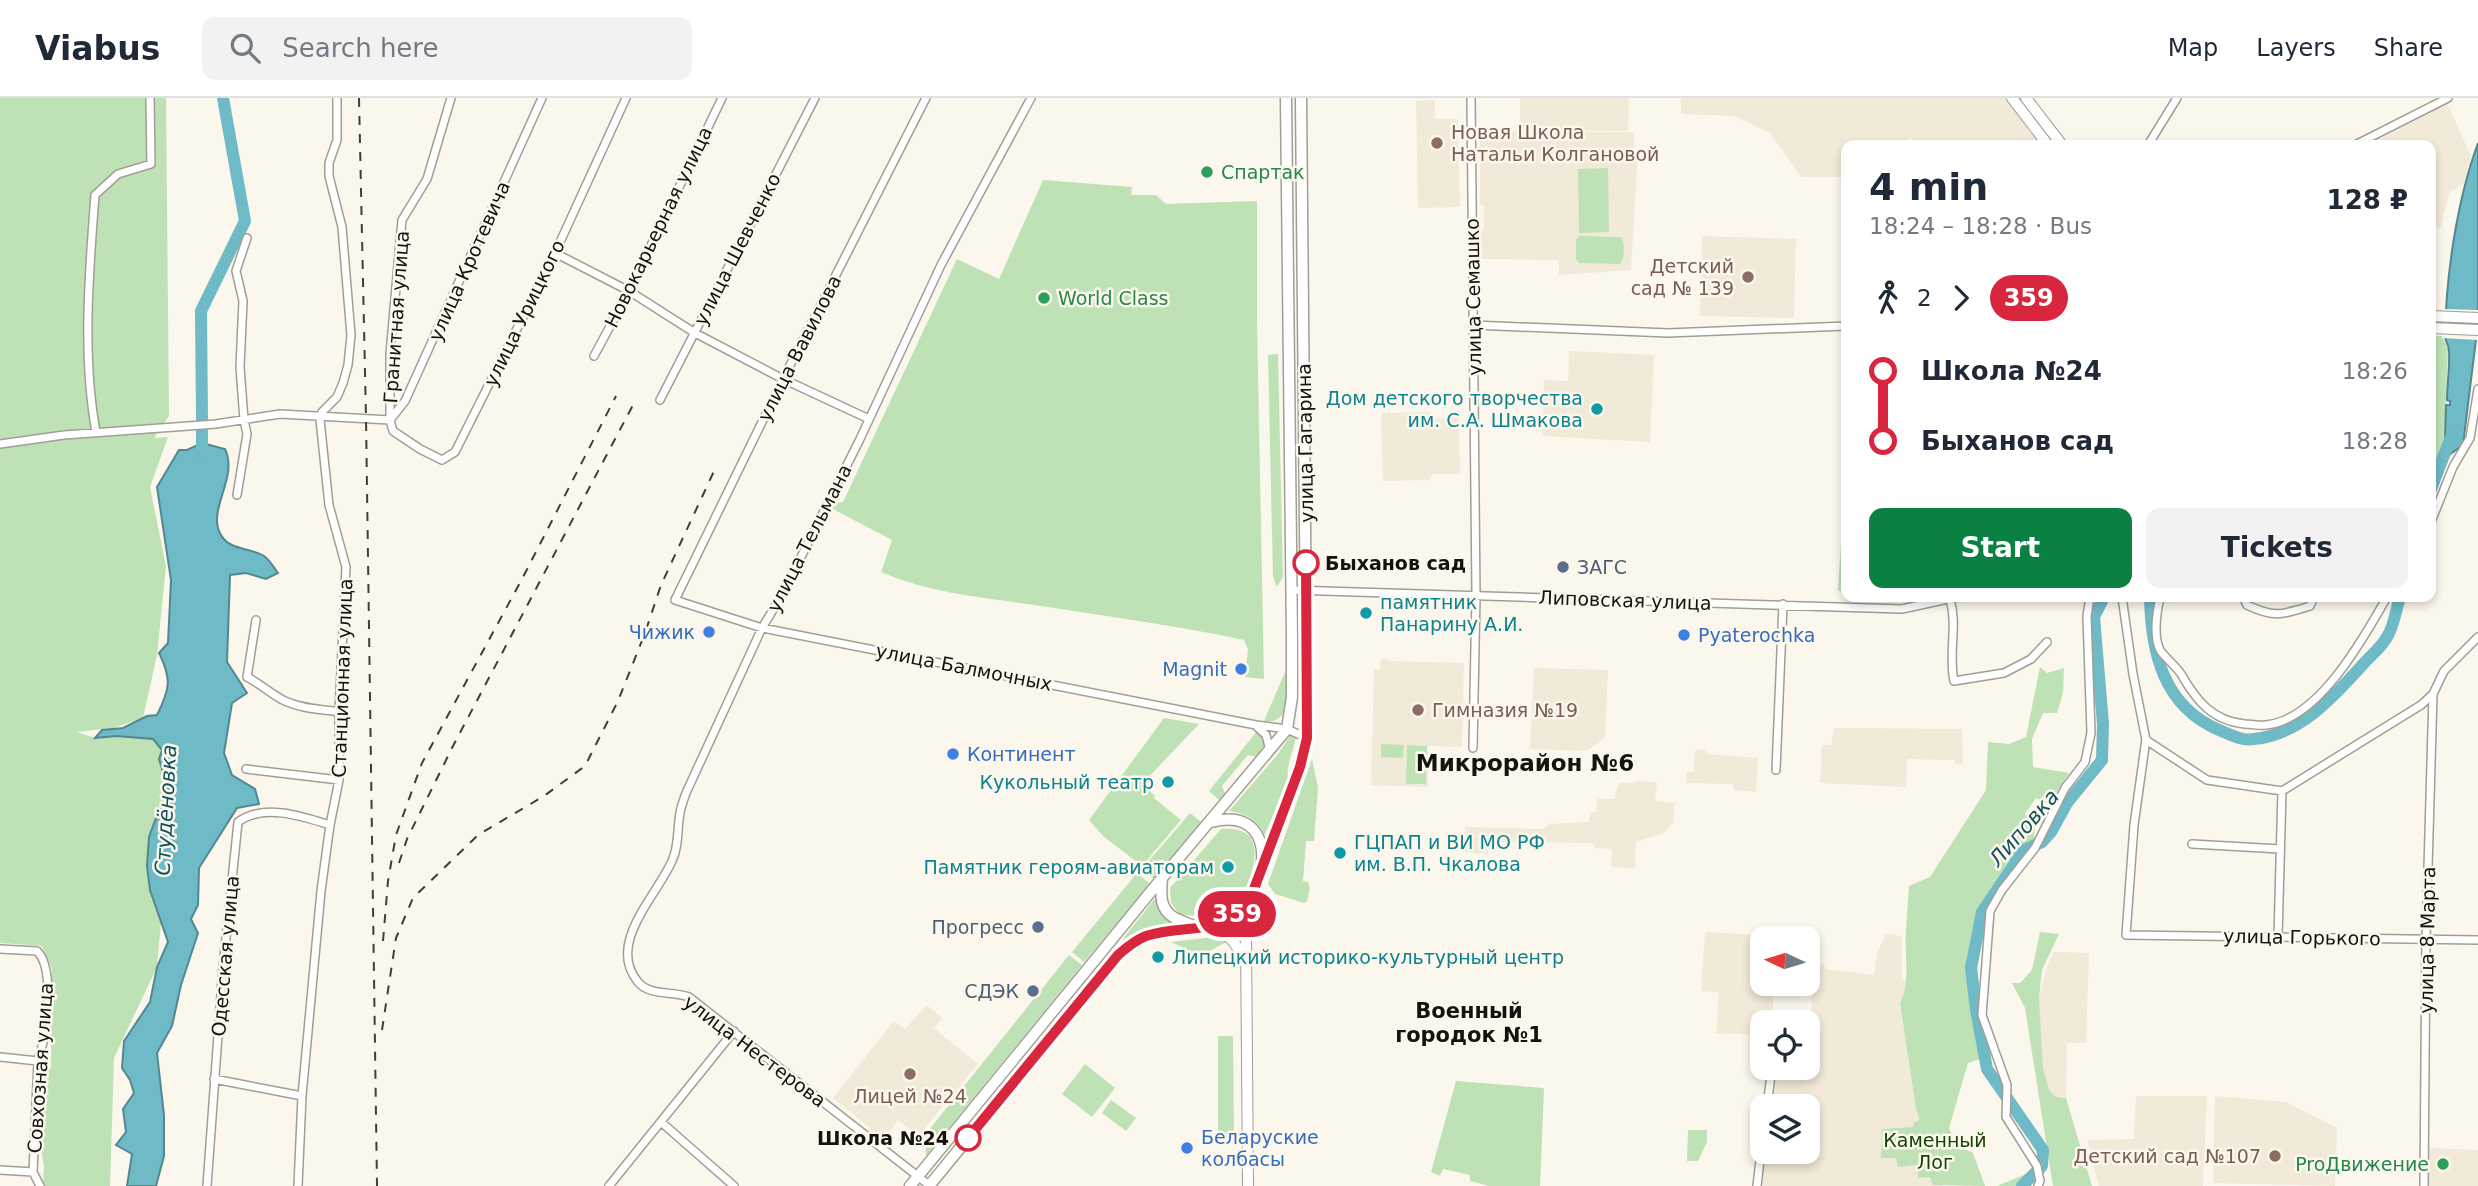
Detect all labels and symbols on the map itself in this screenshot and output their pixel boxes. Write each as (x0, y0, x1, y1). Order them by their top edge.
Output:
place label: Новая Школа Натальи Колгановой (1451, 121, 1659, 165)
street label: Новокарьерная улица (600, 123, 716, 331)
marker: Новая Школа Натальи Колгановой (1429, 135, 1445, 151)
place label: Спартак (1221, 161, 1305, 183)
marker: Спартак (1199, 164, 1215, 180)
street label: улица Шевченко (689, 169, 785, 329)
street label: улица Кротевича (424, 178, 514, 344)
street label: улица Семашко (1461, 218, 1485, 376)
street label: Гранитная улица (379, 230, 413, 404)
street label: улица Урицкого (479, 236, 569, 390)
place label: Детский сад № 139 (1631, 255, 1734, 299)
marker: Детский сад № 139 (1740, 269, 1756, 285)
street label: улица Вавилова (753, 271, 845, 425)
place label: World Class (1058, 287, 1168, 309)
marker: World Class (1036, 290, 1052, 306)
street label: улица Гагарина (1293, 363, 1317, 523)
place label: Дом детского творчества им. С.А. Шмакова (1326, 387, 1583, 431)
marker: Дом детского творчества им. С.А. Шмакова (1589, 401, 1605, 417)
street label: улица Тельмана (762, 460, 856, 616)
marker: Быханов сад (1293, 550, 1319, 576)
place label: Быханов сад (1325, 552, 1466, 574)
place label: ЗАГС (1577, 556, 1627, 578)
marker: ЗАГС (1555, 559, 1571, 575)
street label: Станционная улица (328, 578, 356, 778)
street label: Липовская улица (1538, 586, 1712, 614)
place label: памятник Панарину А.И. (1380, 591, 1523, 635)
marker: памятник Панарину А.И. (1358, 605, 1374, 621)
place label: Чижик (629, 621, 695, 643)
marker: Чижик (701, 624, 717, 640)
place label: Pyaterochka (1698, 624, 1815, 646)
marker: Pyaterochka (1676, 627, 1692, 643)
street label: улица Балмочных (874, 639, 1054, 695)
place label: Magnit (1162, 658, 1227, 680)
marker: Magnit (1233, 661, 1249, 677)
place label: Гимназия №19 (1432, 699, 1578, 721)
marker: Гимназия №19 (1410, 702, 1426, 718)
place label: Континент (967, 743, 1076, 765)
water label: Студёновка (151, 744, 181, 876)
marker: Континент (945, 746, 961, 762)
district label: Микрорайон №6 (1416, 750, 1634, 776)
place label: Кукольный театр (979, 771, 1154, 793)
marker: Кукольный театр (1160, 774, 1176, 790)
water label: Липовка (1983, 785, 2064, 872)
place label: ГЦПАП и ВИ МО РФ им. В.П. Чкалова (1354, 831, 1545, 875)
marker: ГЦПАП и ВИ МО РФ им. В.П. Чкалова (1332, 845, 1348, 861)
place label: Памятник героям-авиаторам (923, 856, 1214, 878)
marker: Памятник героям-авиаторам (1220, 859, 1236, 875)
street label: улица 8 Марта (2415, 866, 2439, 1014)
street label: Одесская улица (207, 875, 243, 1037)
line badge: 359 (1197, 891, 1277, 937)
place label: Прогресс (931, 916, 1024, 938)
marker: Прогресс (1030, 919, 1046, 935)
street label: улица Горького (2223, 925, 2381, 949)
north arrow (1750, 926, 1820, 996)
place label: Липецкий историко-культурный центр (1172, 946, 1564, 968)
marker: Липецкий историко-культурный центр (1150, 949, 1166, 965)
place label: СДЭК (964, 980, 1020, 1002)
street label: Совхозная улица (23, 982, 57, 1154)
marker: СДЭК (1025, 983, 1041, 999)
street label: улица Нестерова (680, 990, 830, 1112)
district label: Военный городок №1 (1395, 999, 1543, 1047)
marker: Лицей №24 (902, 1066, 918, 1082)
place label: Лицей №24 (853, 1085, 967, 1107)
marker: Школа №24 (955, 1125, 981, 1151)
place label: Беларуские колбасы (1201, 1126, 1319, 1170)
place label: Школа №24 (817, 1127, 949, 1149)
park label: Каменный Лог (1883, 1129, 1987, 1173)
marker: Беларуские колбасы (1179, 1140, 1195, 1156)
place label: Детский сад №107 (2073, 1145, 2261, 1167)
marker: Детский сад №107 (2267, 1148, 2283, 1164)
place label: ProДвижение (2295, 1153, 2429, 1175)
marker: ProДвижение (2435, 1156, 2451, 1172)

